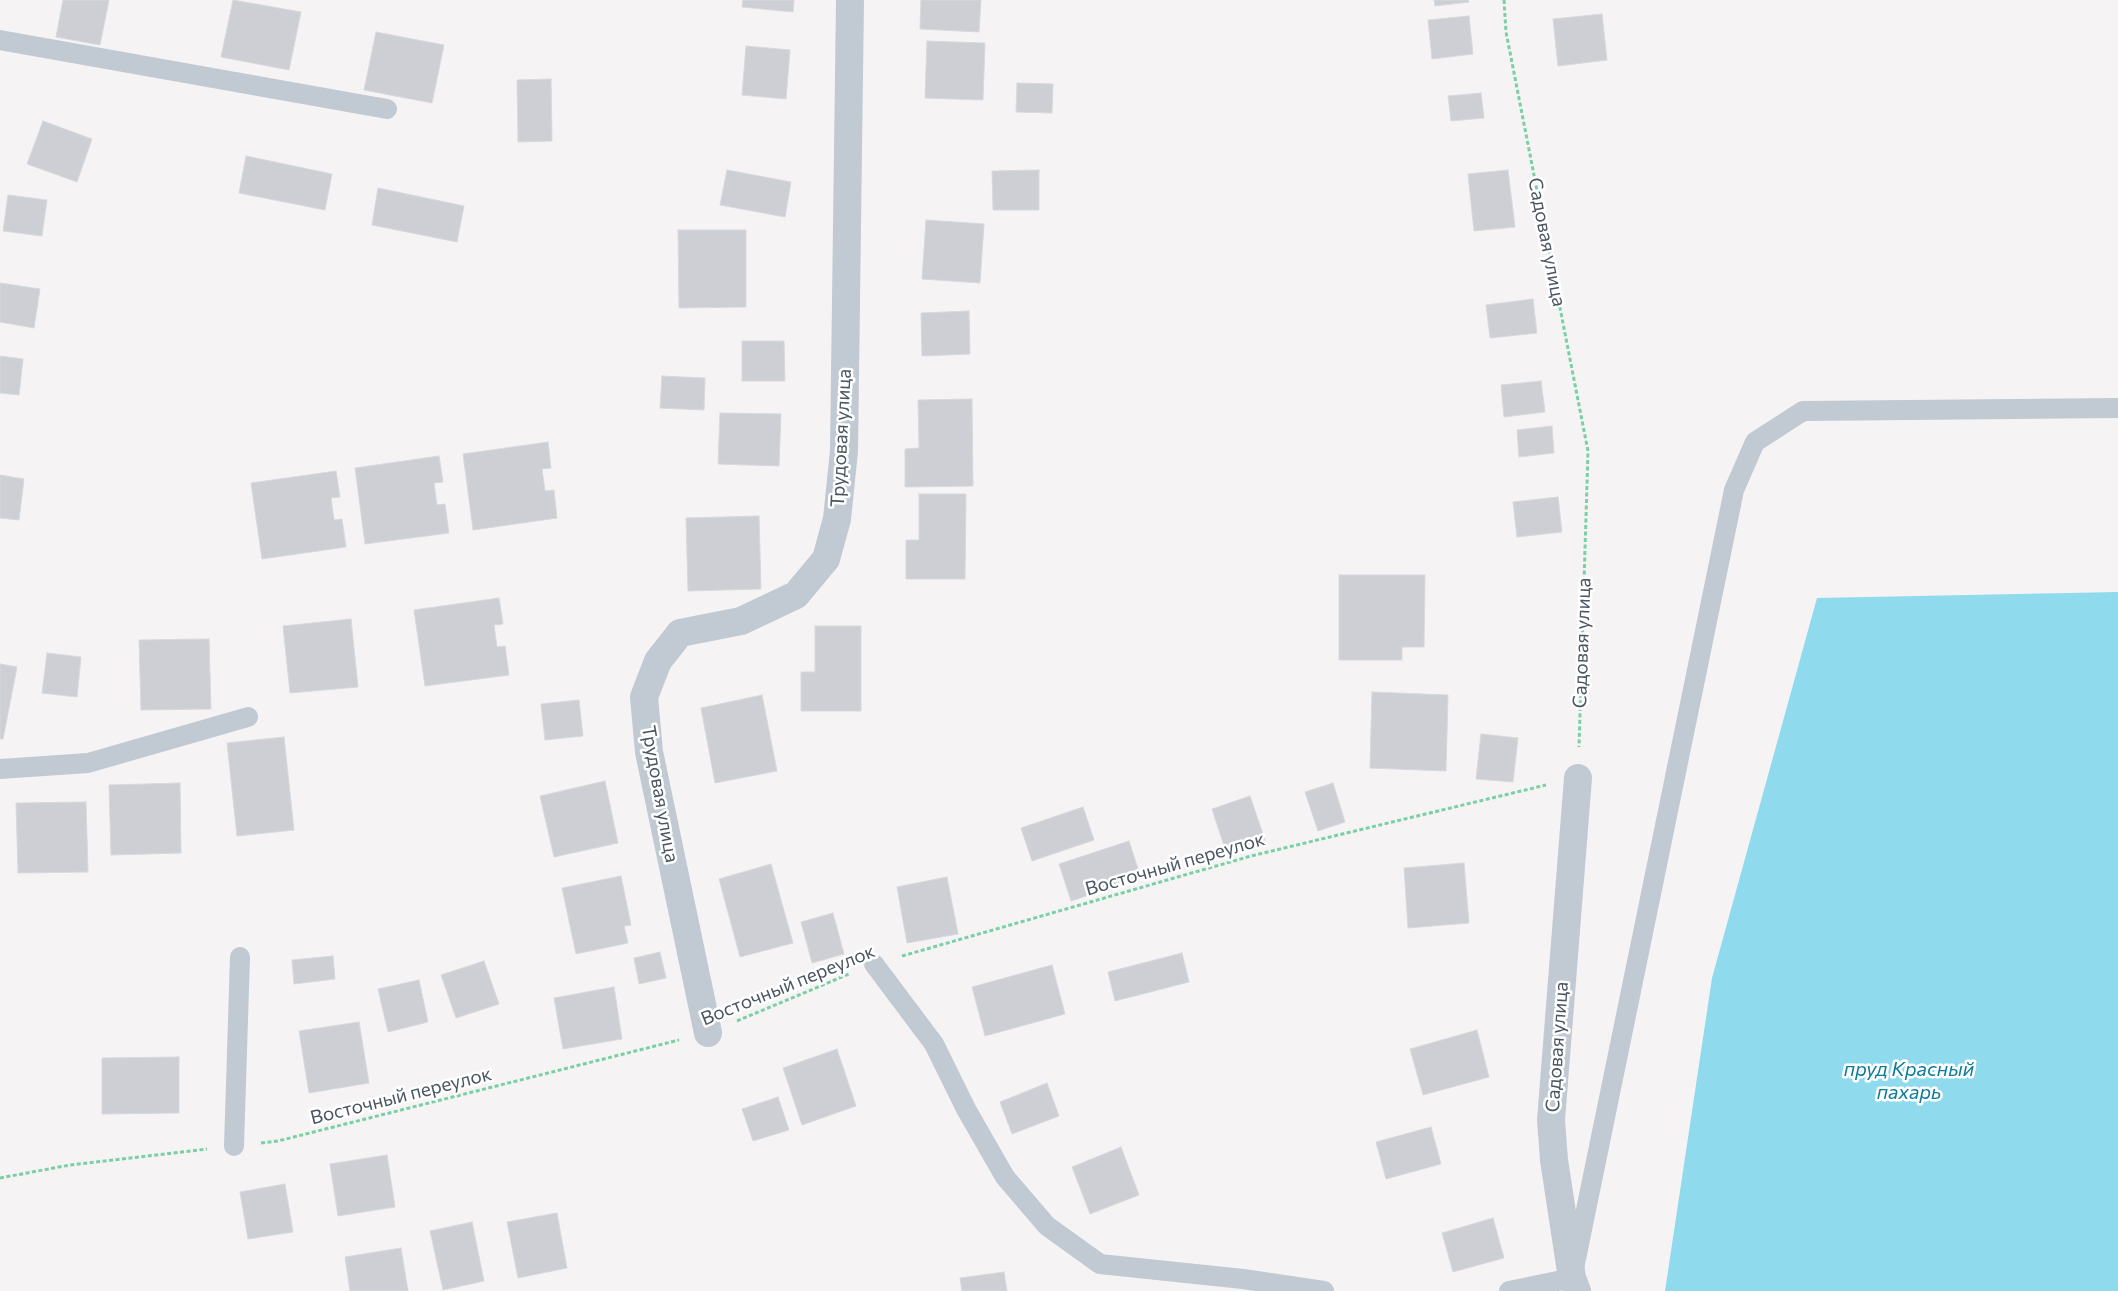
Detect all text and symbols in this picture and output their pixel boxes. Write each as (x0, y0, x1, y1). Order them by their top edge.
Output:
street label: Садовая улица (1523, 176, 1571, 308)
street label: Трудовая улица (826, 368, 856, 508)
street label: Садовая улица (1568, 577, 1596, 709)
street label: Трудовая улица (637, 724, 683, 864)
street label: Восточный переулок (1083, 827, 1267, 901)
street label: Восточный переулок (698, 940, 878, 1030)
street label: Садовая улица (1541, 981, 1573, 1113)
water label: пруд Красный пахарь (1844, 1057, 1974, 1104)
street label: Восточный переулок (308, 1062, 494, 1130)

